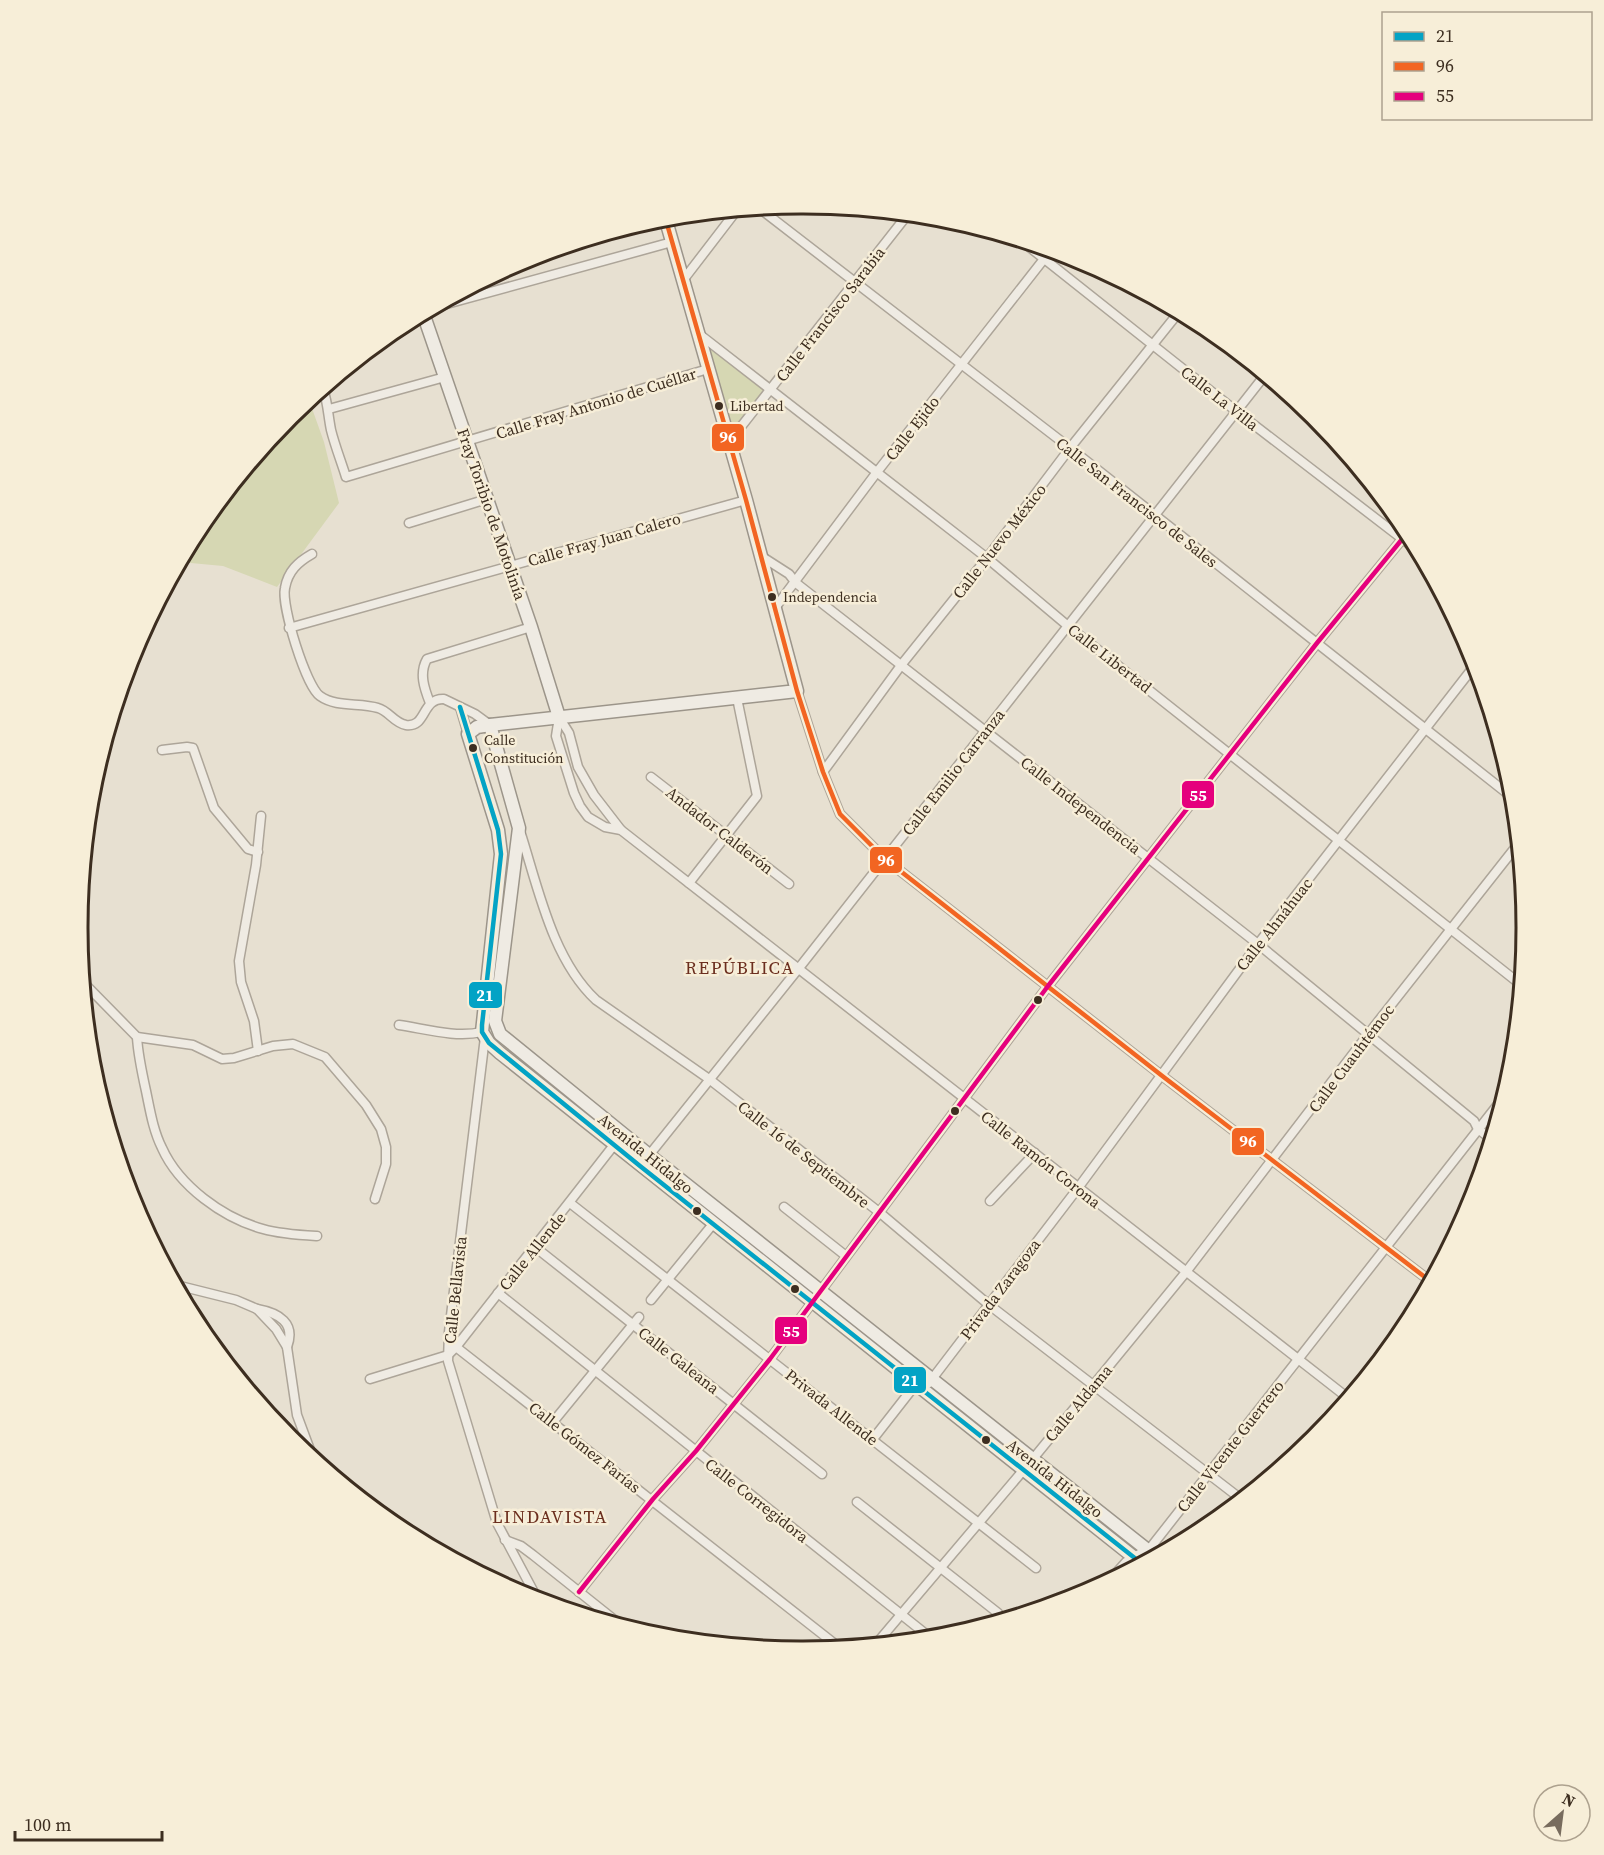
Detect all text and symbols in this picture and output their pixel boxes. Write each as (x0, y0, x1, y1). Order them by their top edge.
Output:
legend (1382, 12, 1592, 120)
text: 21 (1436, 23, 1454, 48)
text: 96 (1436, 53, 1454, 78)
text: 55 (1436, 83, 1454, 108)
street label: Calle Francisco Sarabia (770, 241, 890, 386)
street label: Calle La Villa (1177, 361, 1264, 436)
street label: Calle Fray Antonio de Cuéllar (493, 362, 699, 444)
street label: Calle Ejido (880, 391, 944, 465)
place label: Libertad (730, 396, 784, 416)
marker: Libertad (713, 400, 725, 412)
line badge: 96 (711, 423, 745, 452)
street label: Fray Toribio de Motolinía (452, 425, 532, 604)
text: 96 (719, 426, 737, 448)
street label: Calle San Francisco de Sales (1052, 432, 1222, 572)
street label: Calle Nuevo México (947, 479, 1051, 603)
street label: Calle Fray Juan Calero (525, 507, 683, 571)
place label: Independencia (783, 587, 878, 607)
marker: Independencia (766, 591, 778, 603)
street label: Calle Libertad (1063, 618, 1157, 698)
street label: Calle Emilio Carranza (897, 703, 1010, 840)
place label: Calle Constitución (484, 730, 564, 768)
marker: Calle Constitución (467, 742, 479, 754)
street label: Calle Independencia (1016, 751, 1146, 860)
line badge: 55 (1181, 780, 1215, 809)
street label: Andador Calderón (662, 781, 779, 879)
text: 55 (1189, 784, 1207, 806)
line badge: 96 (869, 846, 903, 874)
text: 96 (877, 849, 895, 871)
street label: Calle Ahnáhuac (1231, 873, 1317, 975)
district label: REPÚBLICA (685, 955, 795, 980)
line badge: 21 (468, 981, 503, 1009)
text: 21 (476, 984, 494, 1006)
unlabelled marker (1032, 994, 1044, 1006)
street label: Calle Cuauhtémoc (1303, 999, 1399, 1117)
street label: Calle 16 de Septiembre (733, 1095, 875, 1213)
unlabelled marker (949, 1105, 961, 1117)
street label: Calle Ramón Corona (976, 1105, 1106, 1213)
street label: Avenida Hidalgo (594, 1108, 698, 1198)
line badge: 96 (1231, 1127, 1265, 1156)
text: 96 (1239, 1130, 1257, 1152)
unlabelled marker (691, 1205, 703, 1217)
street label: Calle Allende (494, 1207, 570, 1295)
street label: Privada Zaragoza (955, 1233, 1046, 1344)
street label: Calle Bellavista (438, 1234, 472, 1345)
unlabelled marker (789, 1283, 801, 1295)
line badge: 55 (774, 1316, 808, 1345)
text: 55 (782, 1320, 800, 1342)
street label: Calle Galeana (634, 1321, 725, 1399)
street label: Calle Aldama (1039, 1359, 1117, 1446)
street label: Privada Allende (781, 1364, 883, 1450)
line badge: 21 (893, 1366, 927, 1394)
text: 21 (901, 1369, 919, 1391)
street label: Calle Vicente Guerrero (1171, 1375, 1289, 1517)
street label: Calle Gómez Farías (525, 1396, 645, 1498)
street label: Avenida Hidalgo (1002, 1433, 1108, 1523)
unlabelled marker (980, 1434, 992, 1446)
street label: Calle Corregidora (701, 1453, 814, 1548)
district label: LINDAVISTA (492, 1504, 608, 1529)
north arrow (1532, 1783, 1592, 1843)
text: N (1559, 1787, 1580, 1812)
scale bar (15, 1804, 162, 1842)
text: 100 m (24, 1812, 71, 1837)

